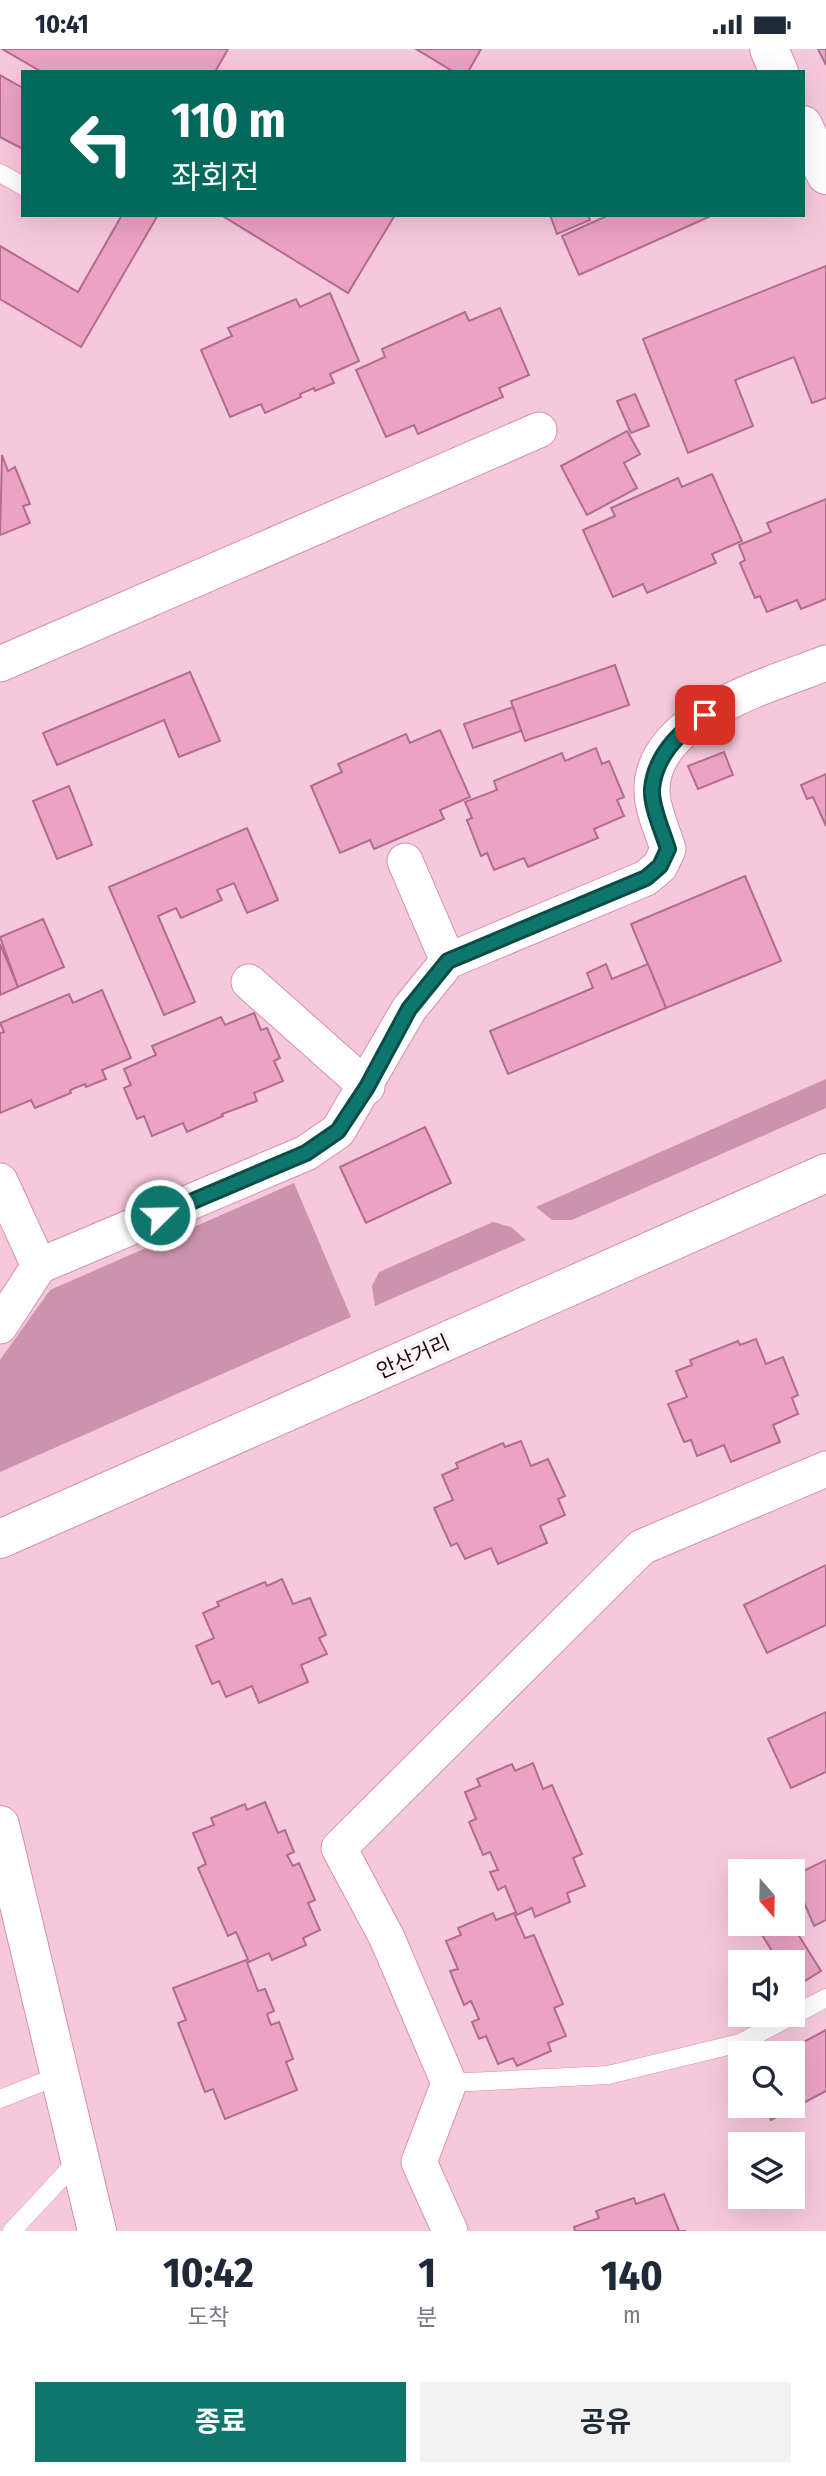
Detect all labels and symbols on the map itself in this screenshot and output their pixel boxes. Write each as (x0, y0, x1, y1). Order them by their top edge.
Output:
pin (675, 685, 735, 745)
position arrow (123, 1178, 197, 1252)
street label: 안산거리 (372, 1329, 454, 1385)
north arrow (728, 1859, 805, 1935)

